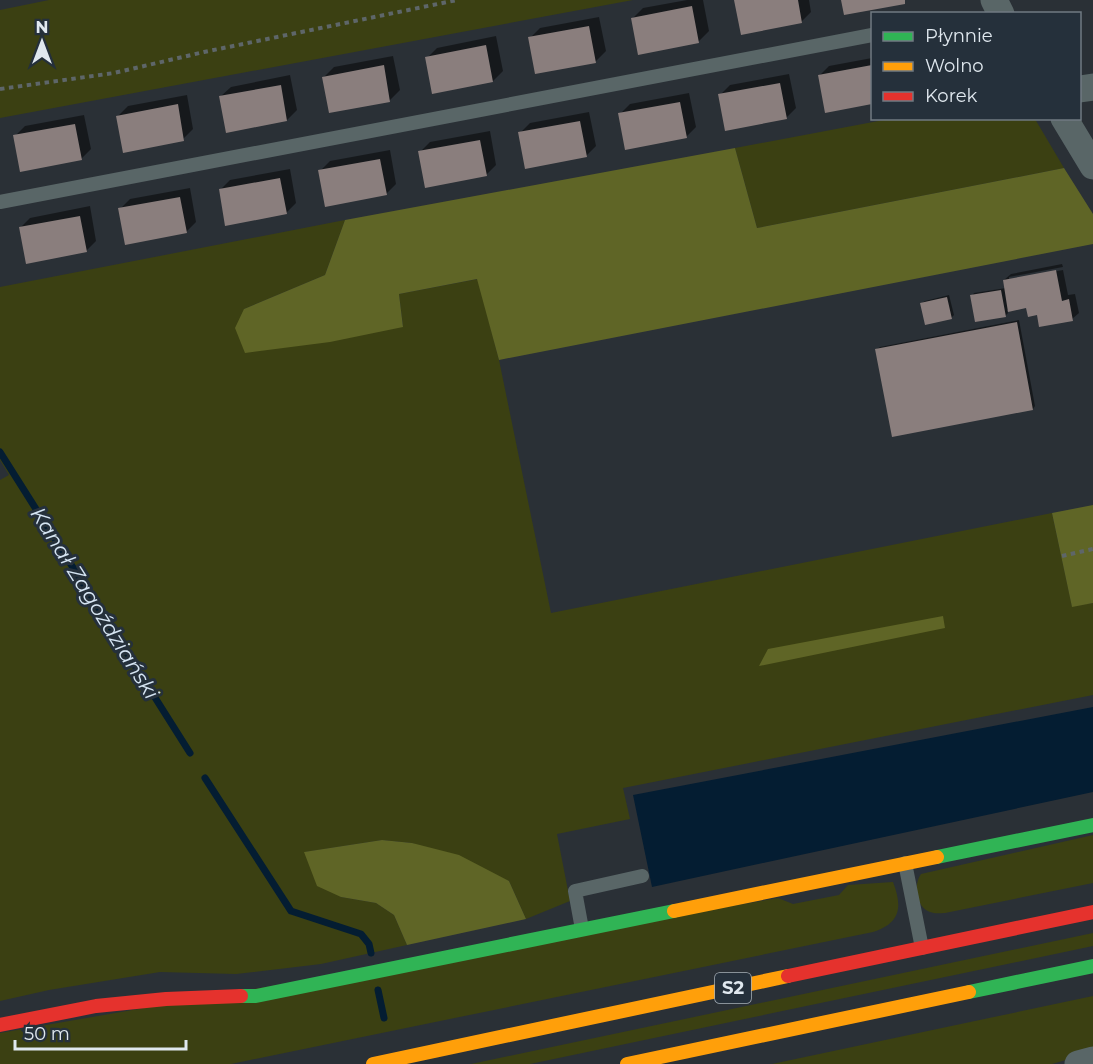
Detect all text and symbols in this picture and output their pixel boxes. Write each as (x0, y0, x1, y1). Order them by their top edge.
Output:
north arrow (12, 12, 72, 72)
legend (871, 12, 1081, 120)
text: N (36, 18, 48, 37)
text: Płynnie (925, 25, 993, 47)
text: Wolno (925, 55, 984, 77)
text: Korek (925, 85, 978, 107)
water label: Kanał Zagoździański (26, 502, 165, 704)
road number: S2 (715, 973, 751, 1003)
scale bar (15, 1013, 186, 1051)
text: 50 m (24, 1023, 70, 1045)

